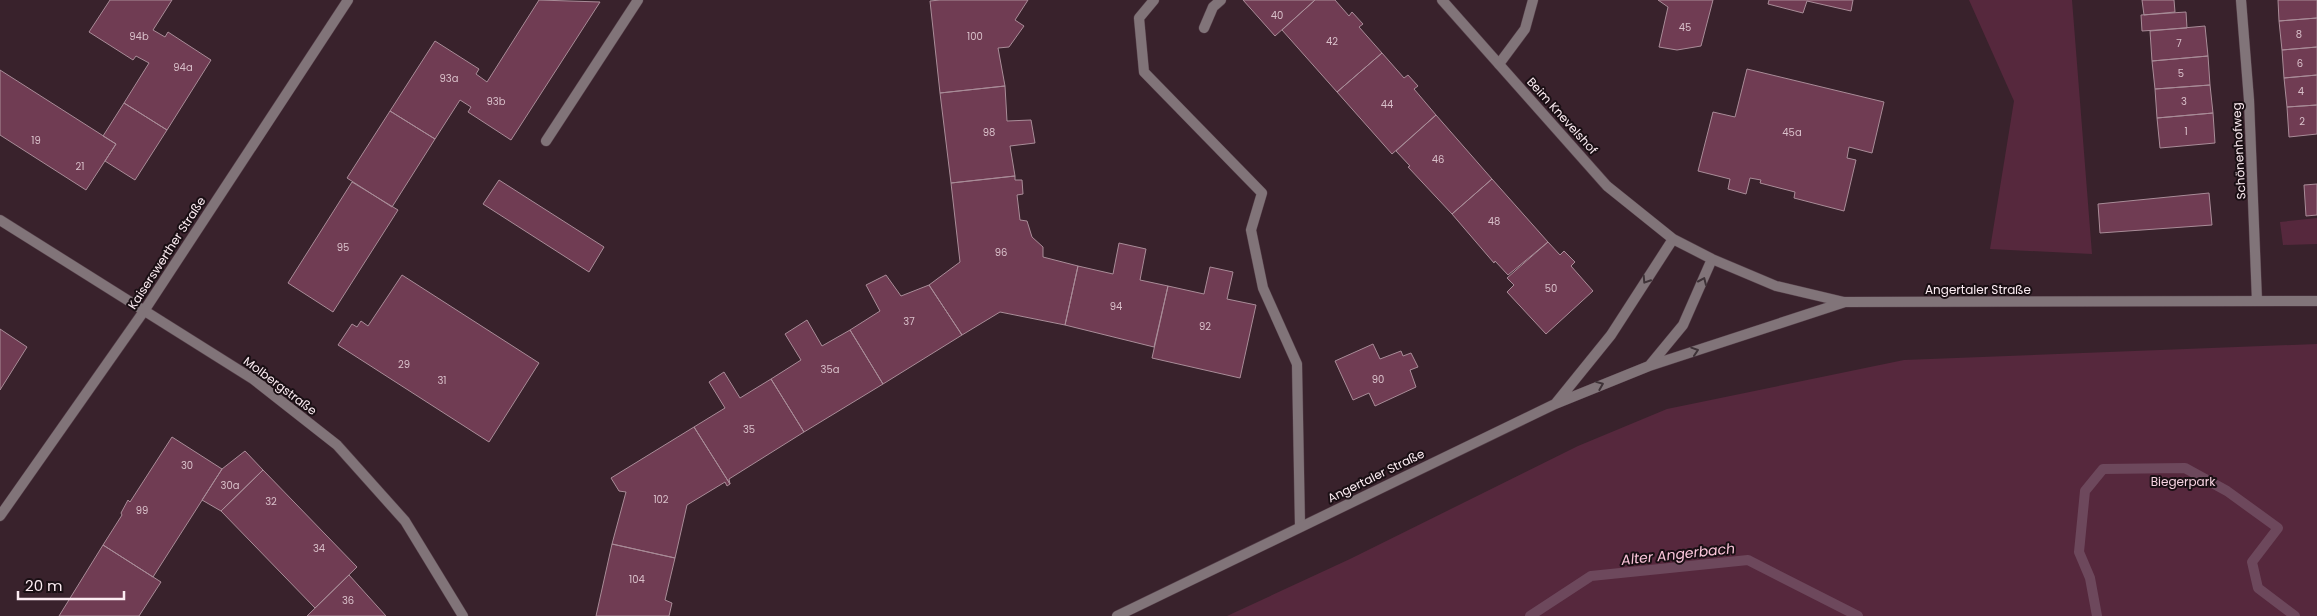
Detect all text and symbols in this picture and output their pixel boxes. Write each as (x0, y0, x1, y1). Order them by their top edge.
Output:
house number: 40 (1271, 8, 1283, 23)
house number: 45 (1679, 20, 1691, 35)
house number: 8 (2296, 27, 2302, 42)
house number: 94b (129, 29, 149, 44)
house number: 100 (967, 29, 983, 44)
house number: 42 (1326, 34, 1338, 49)
house number: 7 (2176, 36, 2182, 51)
house number: 6 (2297, 56, 2303, 71)
house number: 94a (173, 60, 193, 75)
house number: 5 (2178, 66, 2184, 81)
house number: 93a (440, 71, 458, 86)
street label: Beim Knevelshof (1523, 73, 1602, 158)
house number: 4 (2298, 84, 2304, 99)
house number: 93b (487, 94, 506, 109)
house number: 3 (2181, 94, 2187, 109)
house number: 44 (1381, 97, 1393, 112)
street label: Schönenhofweg (2227, 102, 2250, 200)
house number: 2 (2299, 114, 2305, 129)
house number: 1 (2184, 124, 2188, 139)
house number: 98 (983, 125, 995, 140)
house number: 45a (1782, 125, 1802, 140)
house number: 19 (31, 133, 41, 148)
house number: 46 (1432, 152, 1444, 167)
house number: 21 (76, 159, 84, 174)
street label: Kaiserswerther Straße (124, 193, 209, 312)
house number: 48 (1488, 214, 1500, 229)
house number: 95 (337, 240, 349, 255)
house number: 96 (995, 245, 1007, 260)
one-way arrow (1643, 274, 1652, 284)
one-way arrow (1696, 277, 1707, 286)
house number: 50 (1545, 281, 1557, 296)
street label: Angertaler Straße (1925, 281, 2031, 298)
house number: 94 (1110, 299, 1122, 314)
house number: 37 (903, 314, 915, 329)
house number: 92 (1199, 319, 1211, 334)
one-way arrow (1690, 346, 1699, 356)
street label: Molbergstraße (240, 352, 321, 419)
house number: 29 (398, 357, 410, 372)
house number: 35a (821, 362, 839, 377)
house number: 90 (1372, 372, 1384, 387)
house number: 31 (437, 373, 447, 388)
one-way arrow (1595, 381, 1604, 392)
house number: 35 (743, 422, 755, 437)
street label: Angertaler Straße (1324, 445, 1427, 506)
house number: 30 (181, 458, 193, 473)
park label: Biegerpark (2151, 473, 2216, 490)
house number: 30a (221, 478, 239, 493)
house number: 102 (653, 492, 669, 507)
house number: 32 (265, 494, 277, 509)
house number: 99 (136, 503, 148, 518)
water label: Alter Angerbach (1619, 538, 1736, 570)
house number: 34 (313, 541, 325, 556)
scale bar (18, 568, 124, 600)
house number: 104 (629, 572, 645, 587)
text: 20 m (25, 575, 63, 596)
house number: 36 (342, 593, 354, 608)

